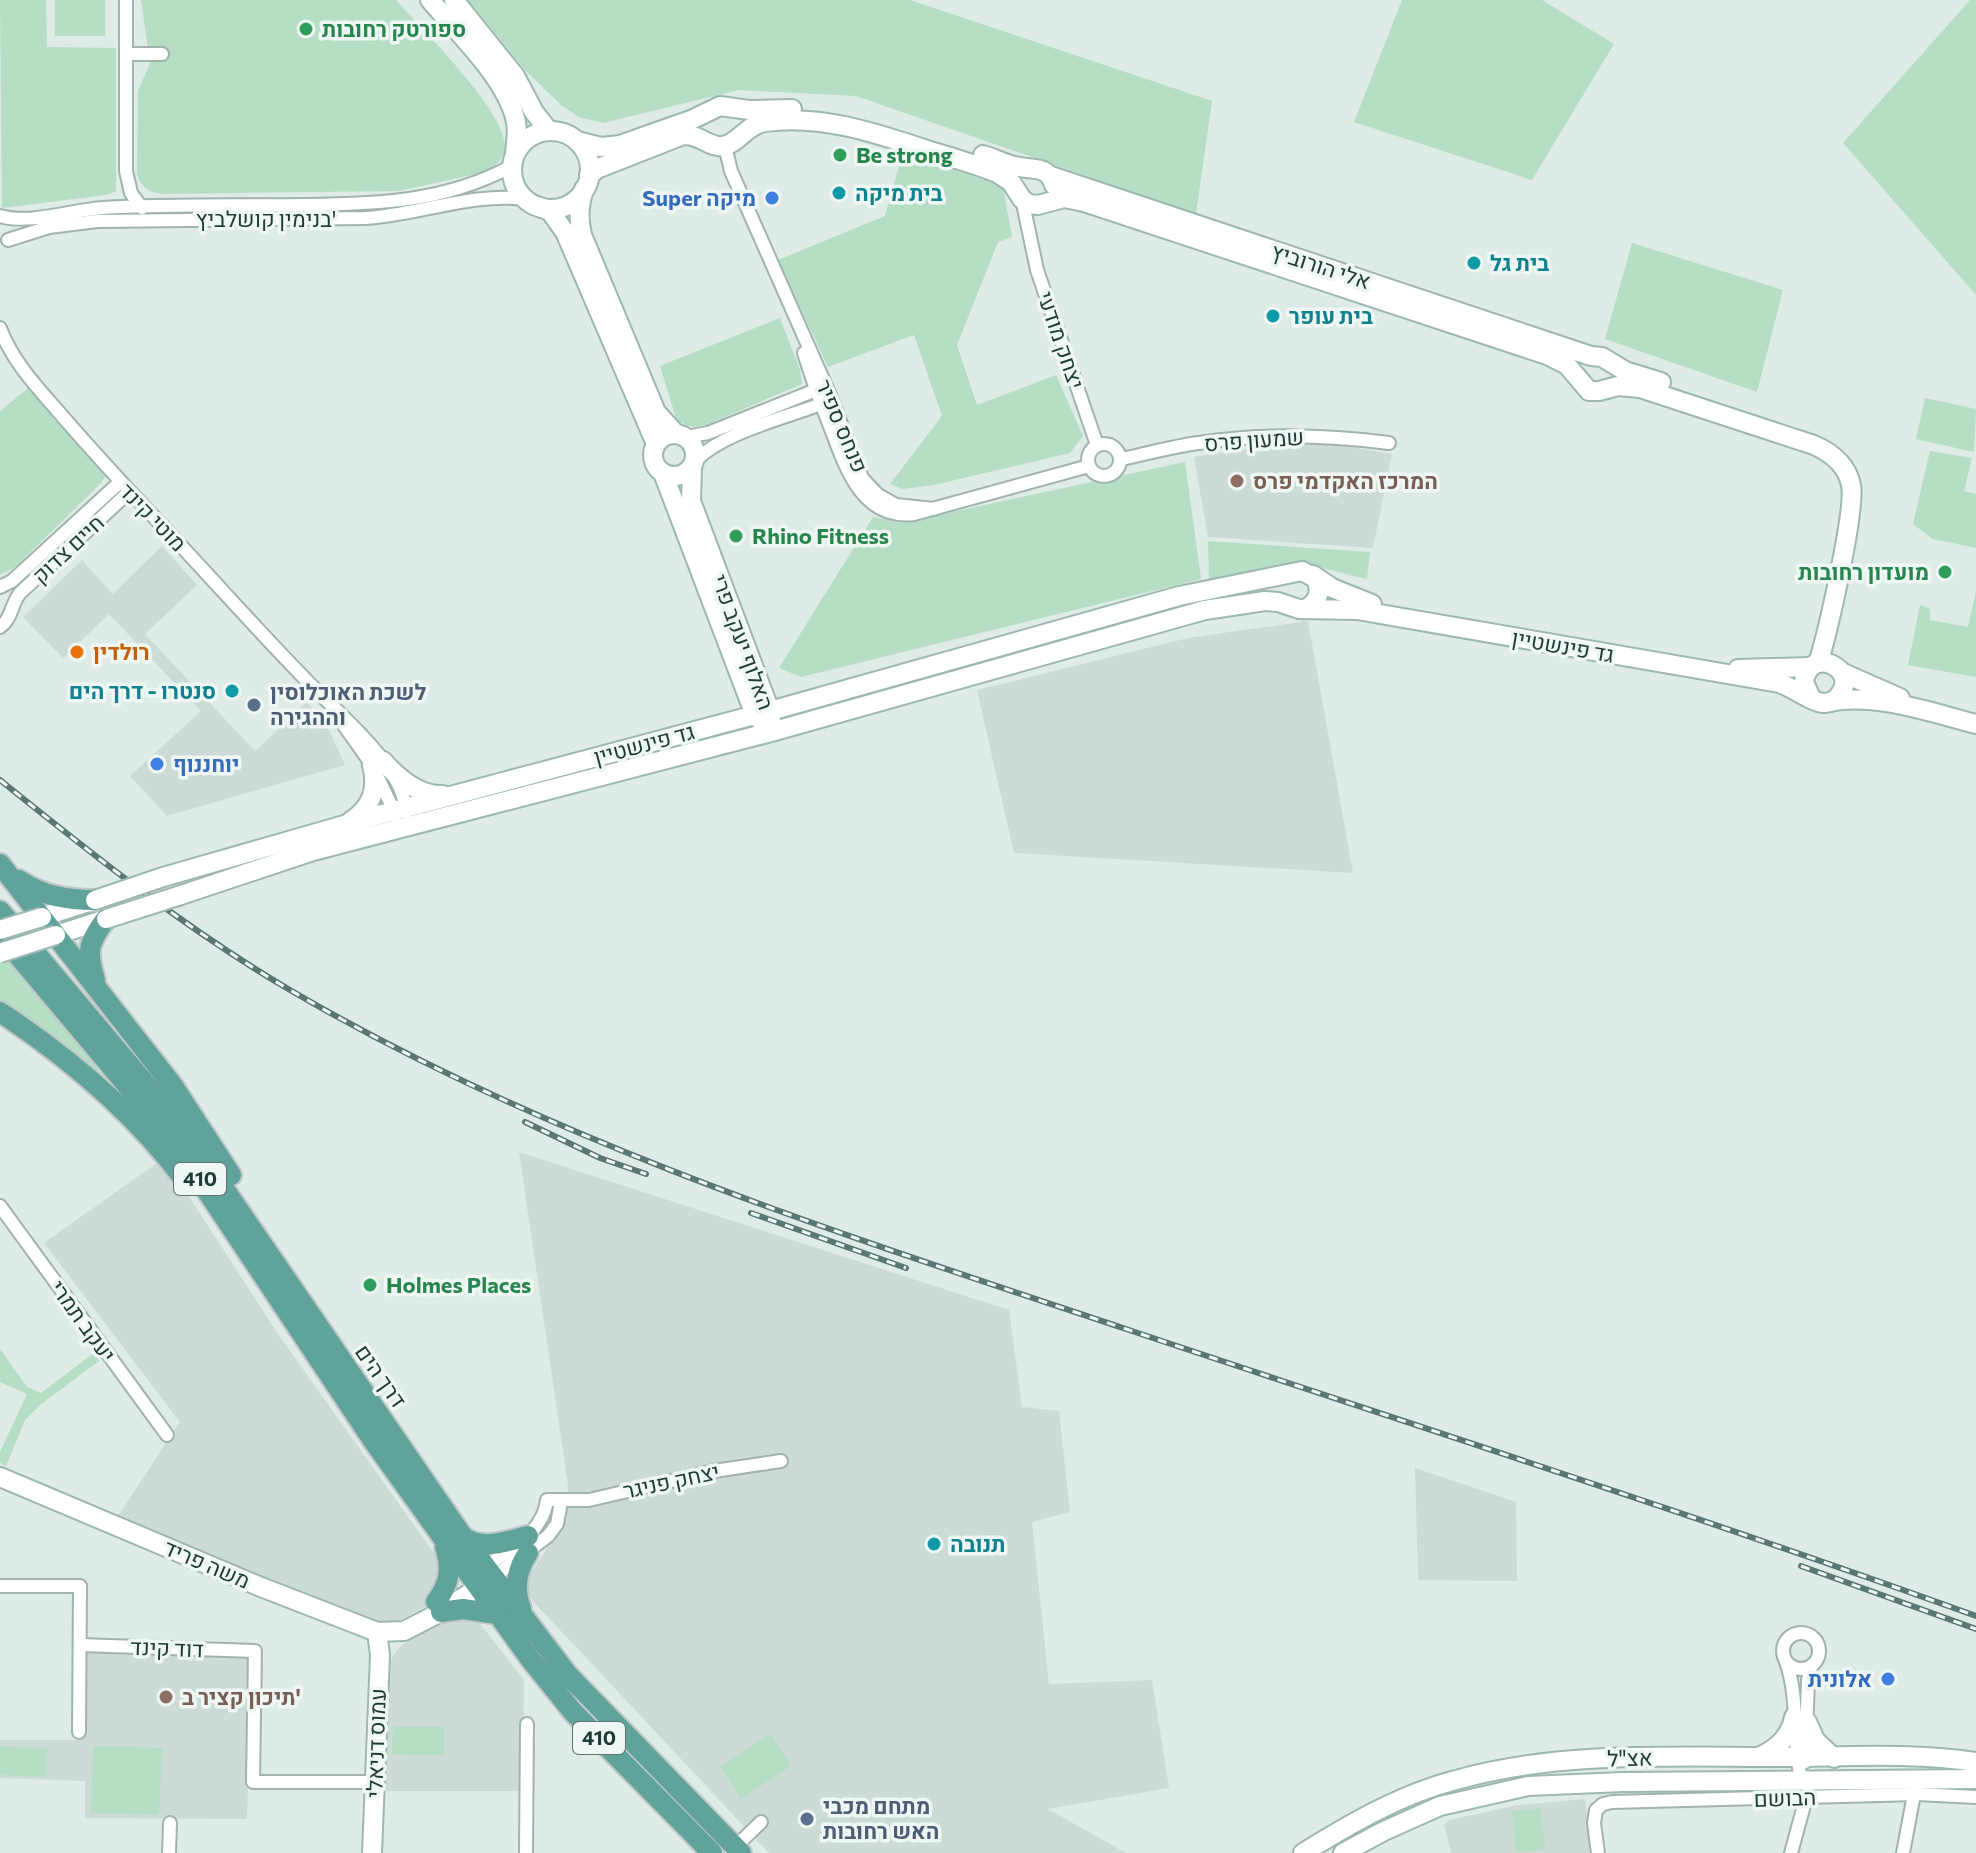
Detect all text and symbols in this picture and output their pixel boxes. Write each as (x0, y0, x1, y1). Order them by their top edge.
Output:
place label: ספורטק רחובות (322, 15, 466, 42)
marker: ספורטק רחובות (297, 20, 315, 38)
place label: Be strong (856, 141, 953, 168)
marker: Be strong (831, 146, 849, 164)
place label: בית מיקה (855, 179, 943, 206)
place label: Super מיקה (642, 184, 756, 211)
marker: בית מיקה (830, 184, 848, 202)
marker: Super מיקה (763, 189, 781, 207)
street label: בנימין קושלביץ' (196, 205, 336, 232)
street label: אלי הורוביץ (1268, 237, 1374, 294)
place label: בית גל (1490, 249, 1549, 276)
marker: בית גל (1465, 254, 1483, 272)
street label: יצחק מודעי (1032, 288, 1091, 392)
place label: בית עופר (1289, 302, 1373, 329)
marker: בית עופר (1264, 307, 1282, 325)
street label: פנחס ספיר (811, 375, 874, 476)
street label: שמעון פרס (1203, 423, 1305, 456)
place label: המרכז האקדמי פרס (1253, 467, 1438, 494)
marker: המרכז האקדמי פרס (1228, 472, 1246, 490)
street label: מוטי קינד (114, 477, 192, 556)
street label: חיים צדוק (26, 509, 109, 589)
place label: Rhino Fitness (752, 522, 889, 549)
marker: Rhino Fitness (727, 527, 745, 545)
place label: מועדון רחובות (1798, 558, 1929, 585)
marker: מועדון רחובות (1936, 563, 1954, 581)
street label: האלוף יעקב פרי (706, 570, 780, 713)
street label: גד פינשטיין (1510, 623, 1616, 668)
place label: רולדין (93, 638, 150, 665)
marker: רולדין (68, 643, 86, 661)
place label: סנטרו - דרך הים (69, 677, 216, 704)
place label: לשכת האוכלוסין וההגירה (270, 678, 426, 730)
marker: סנטרו - דרך הים (223, 682, 241, 700)
marker: לשכת האוכלוסין וההגירה (245, 696, 263, 714)
street label: גד פינשטיין (591, 717, 697, 770)
place label: יוחננוף (173, 750, 240, 777)
marker: יוחננוף (148, 755, 166, 773)
road number: 410 (174, 1163, 226, 1195)
place label: Holmes Places (386, 1271, 531, 1298)
street label: יעקב תמרי (45, 1275, 122, 1367)
marker: Holmes Places (361, 1276, 379, 1294)
street label: דרך הים (350, 1339, 413, 1413)
street label: יצחק פניגר (620, 1457, 721, 1504)
place label: תנובה (950, 1530, 1006, 1557)
street label: משה פריד (160, 1533, 254, 1594)
marker: תנובה (925, 1535, 943, 1553)
street label: דוד קינד (130, 1633, 204, 1662)
place label: אלונית (1808, 1665, 1872, 1692)
marker: אלונית (1879, 1670, 1897, 1688)
place label: תיכון קציר ב' (182, 1683, 301, 1710)
marker: תיכון קציר ב' (157, 1688, 175, 1706)
street label: עמוס דניאלי (360, 1688, 391, 1798)
road number: 410 (573, 1722, 625, 1754)
street label: אצ"ל (1607, 1744, 1653, 1771)
street label: הבושם (1753, 1783, 1817, 1812)
place label: מתחם מכבי האש רחובות (823, 1792, 939, 1844)
marker: מתחם מכבי האש רחובות (798, 1810, 816, 1828)

